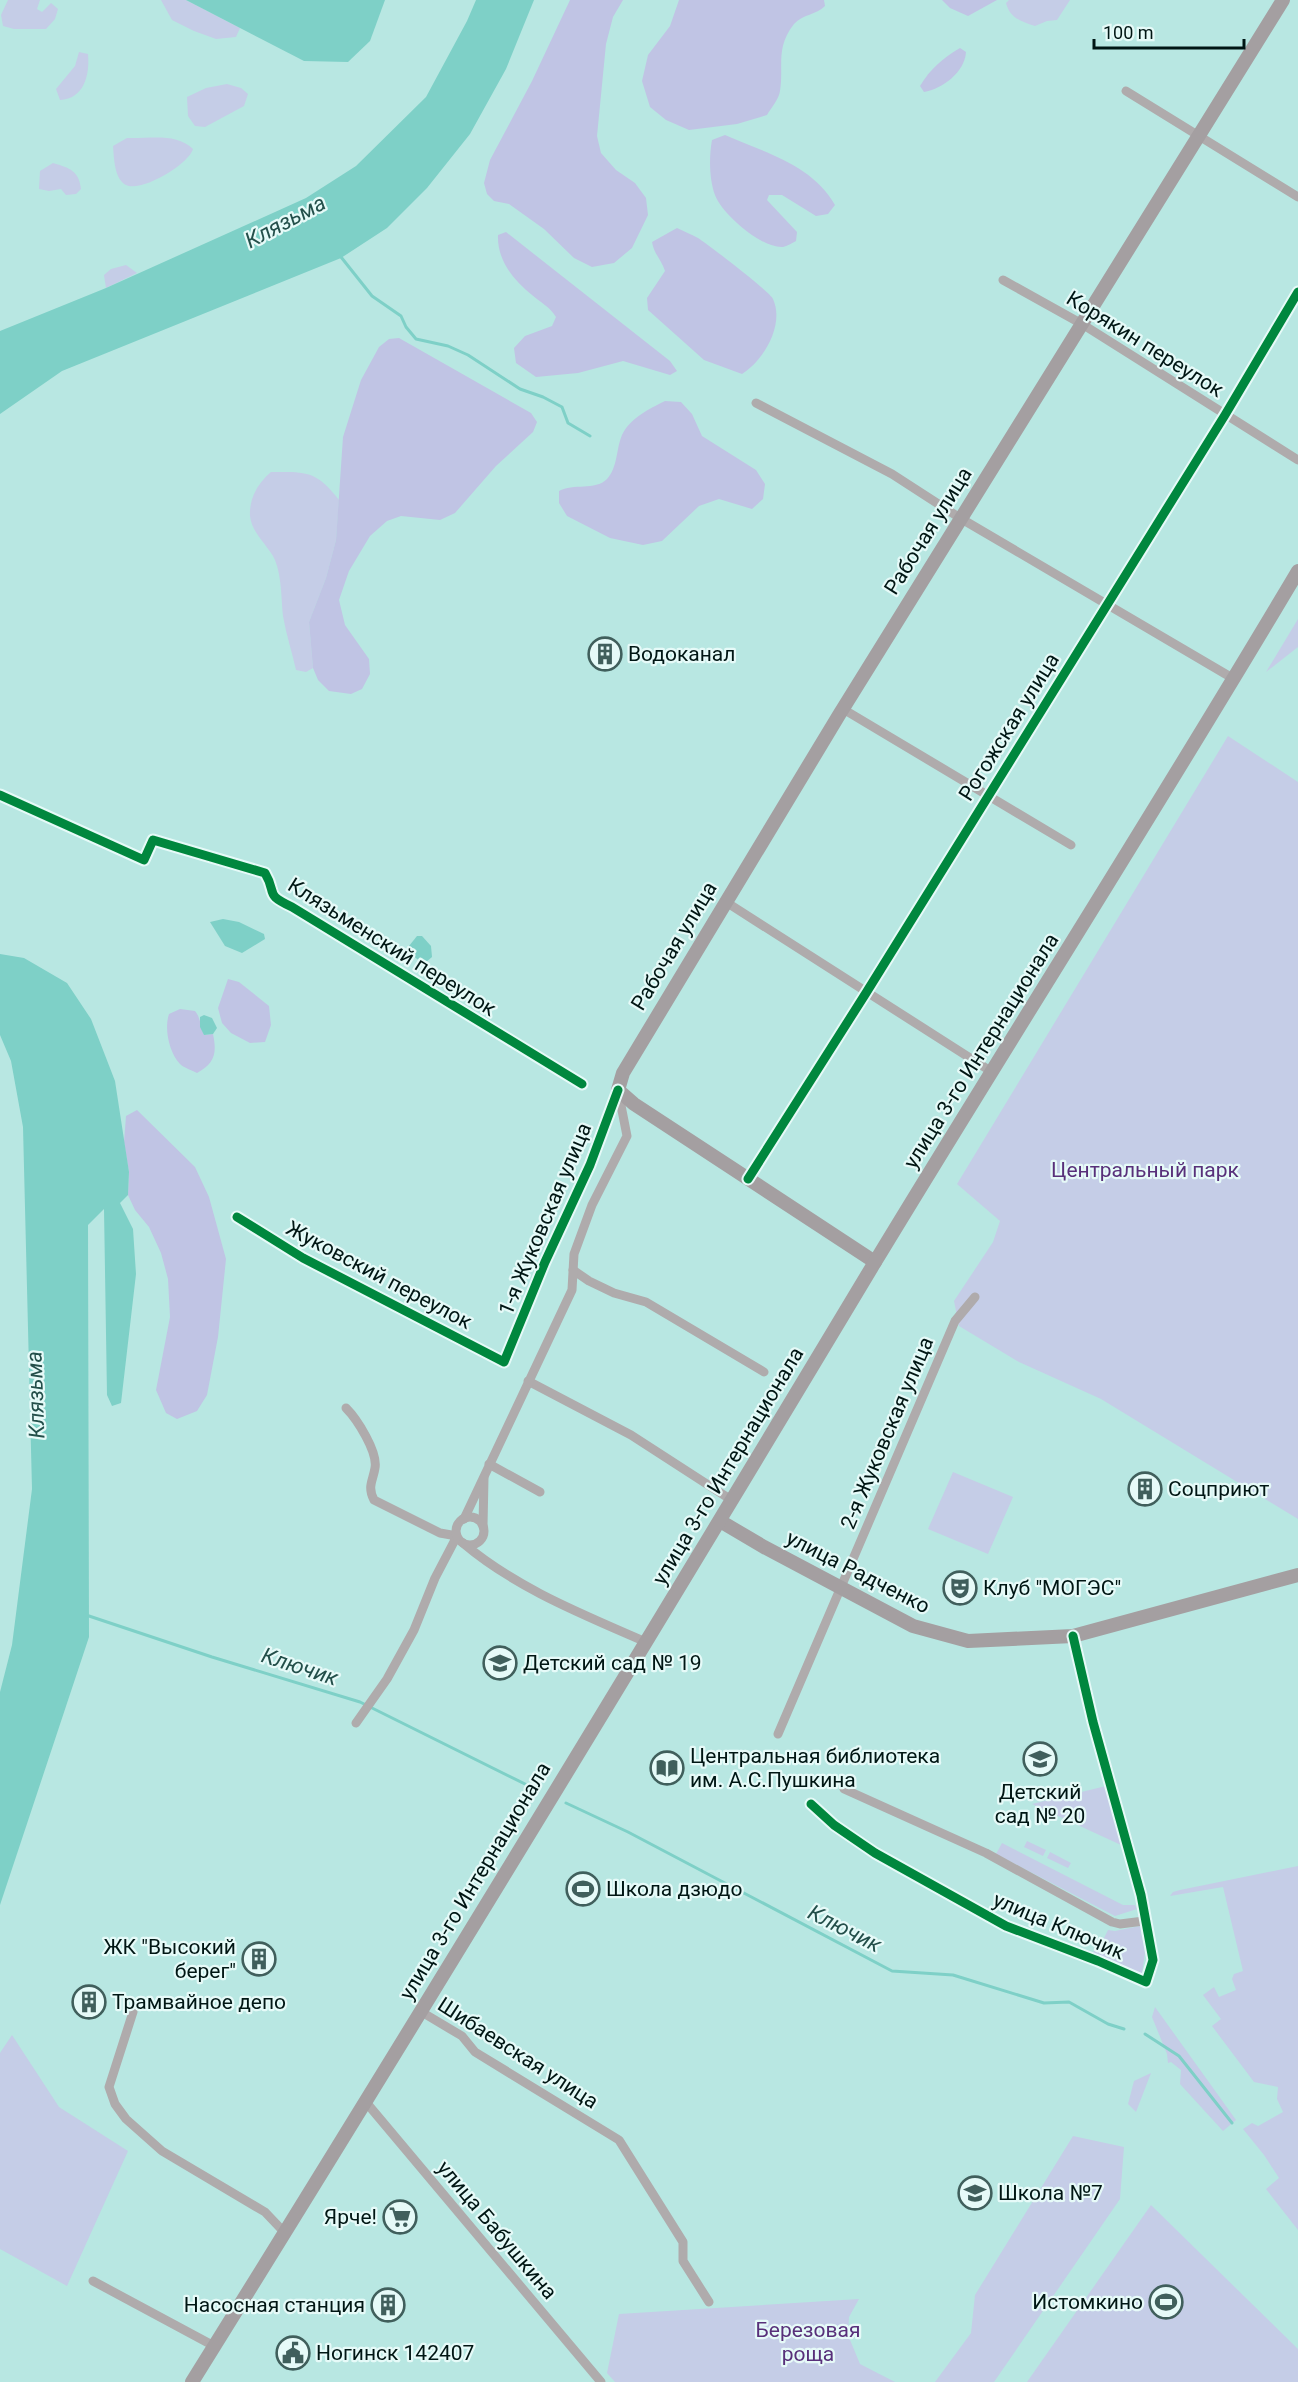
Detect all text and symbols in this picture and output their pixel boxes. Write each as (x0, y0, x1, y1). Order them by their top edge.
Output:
scale bar (1094, 12, 1244, 50)
text: 100 m (1103, 22, 1154, 43)
water label: Клязьма (241, 190, 330, 253)
street label: Корякин переулок (1062, 286, 1228, 402)
street label: Рабочая улица (879, 463, 977, 599)
building icon: Водоканал (587, 636, 623, 672)
place label: Водоканал (628, 642, 735, 666)
street label: Рогожская улица (954, 649, 1064, 805)
street label: Клязьменский переулок (284, 873, 501, 1021)
street label: Рабочая улица (626, 878, 722, 1014)
street label: улица 3-го Интернационала (899, 929, 1063, 1173)
street label: 1-я Жуковская улица (494, 1119, 596, 1319)
park label: Центральный парк (1051, 1158, 1240, 1182)
street label: Жуковский переулок (282, 1216, 476, 1334)
street label: 2-я Жуковская улица (836, 1333, 938, 1533)
street label: улица 3-го Интернационала (647, 1343, 809, 1589)
water label: Клязьма (21, 1351, 50, 1439)
building icon: Соцприют (1127, 1471, 1163, 1507)
place label: Соцприют (1168, 1477, 1269, 1501)
street label: улица Радченко (782, 1526, 934, 1618)
theatre icon: Клуб "МОГЭС" (942, 1570, 978, 1606)
place label: Клуб "МОГЭС" (983, 1576, 1121, 1600)
water label: Ключик (258, 1642, 342, 1691)
school or university icon: Детский сад № 19 (482, 1645, 518, 1681)
place label: Детский сад № 19 (523, 1651, 702, 1675)
school or university icon: Детский сад № 20 (1022, 1741, 1058, 1777)
place label: Центральная библиотека им. А.С.Пушкина (690, 1744, 940, 1792)
library icon: Центральная библиотека им. А.С.Пушкина (649, 1750, 685, 1786)
street label: улица 3-го Интернационала (394, 1758, 556, 2004)
place label: Детский сад № 20 (995, 1780, 1085, 1828)
sports icon: Школа дзюдо (565, 1871, 601, 1907)
place label: Школа дзюдо (606, 1877, 742, 1901)
street label: улица Ключик (990, 1887, 1129, 1965)
water label: Ключик (804, 1899, 886, 1958)
place label: ЖК "Высокий берег" (104, 1935, 236, 1983)
building icon: ЖК "Высокий берег" (241, 1941, 277, 1977)
building icon: Трамвайное депо (71, 1984, 107, 2020)
place label: Трамвайное депо (112, 1990, 286, 2014)
street label: Шибаевская улица (433, 1992, 603, 2114)
street label: улица Бабушкина (432, 2156, 562, 2304)
school or university icon: Школа №7 (957, 2175, 993, 2211)
place label: Школа №7 (998, 2181, 1103, 2205)
supermarket icon: Ярче! (382, 2199, 418, 2235)
place label: Ярче! (324, 2205, 377, 2229)
sports icon: Истомкино (1148, 2284, 1184, 2320)
building icon: Насосная станция (370, 2287, 406, 2323)
place label: Истомкино (1032, 2290, 1143, 2314)
place label: Насосная станция (184, 2293, 365, 2317)
park label: Березовая роща (756, 2318, 860, 2366)
public building icon: Ногинск 142407 (275, 2335, 311, 2371)
place label: Ногинск 142407 (316, 2341, 474, 2365)

